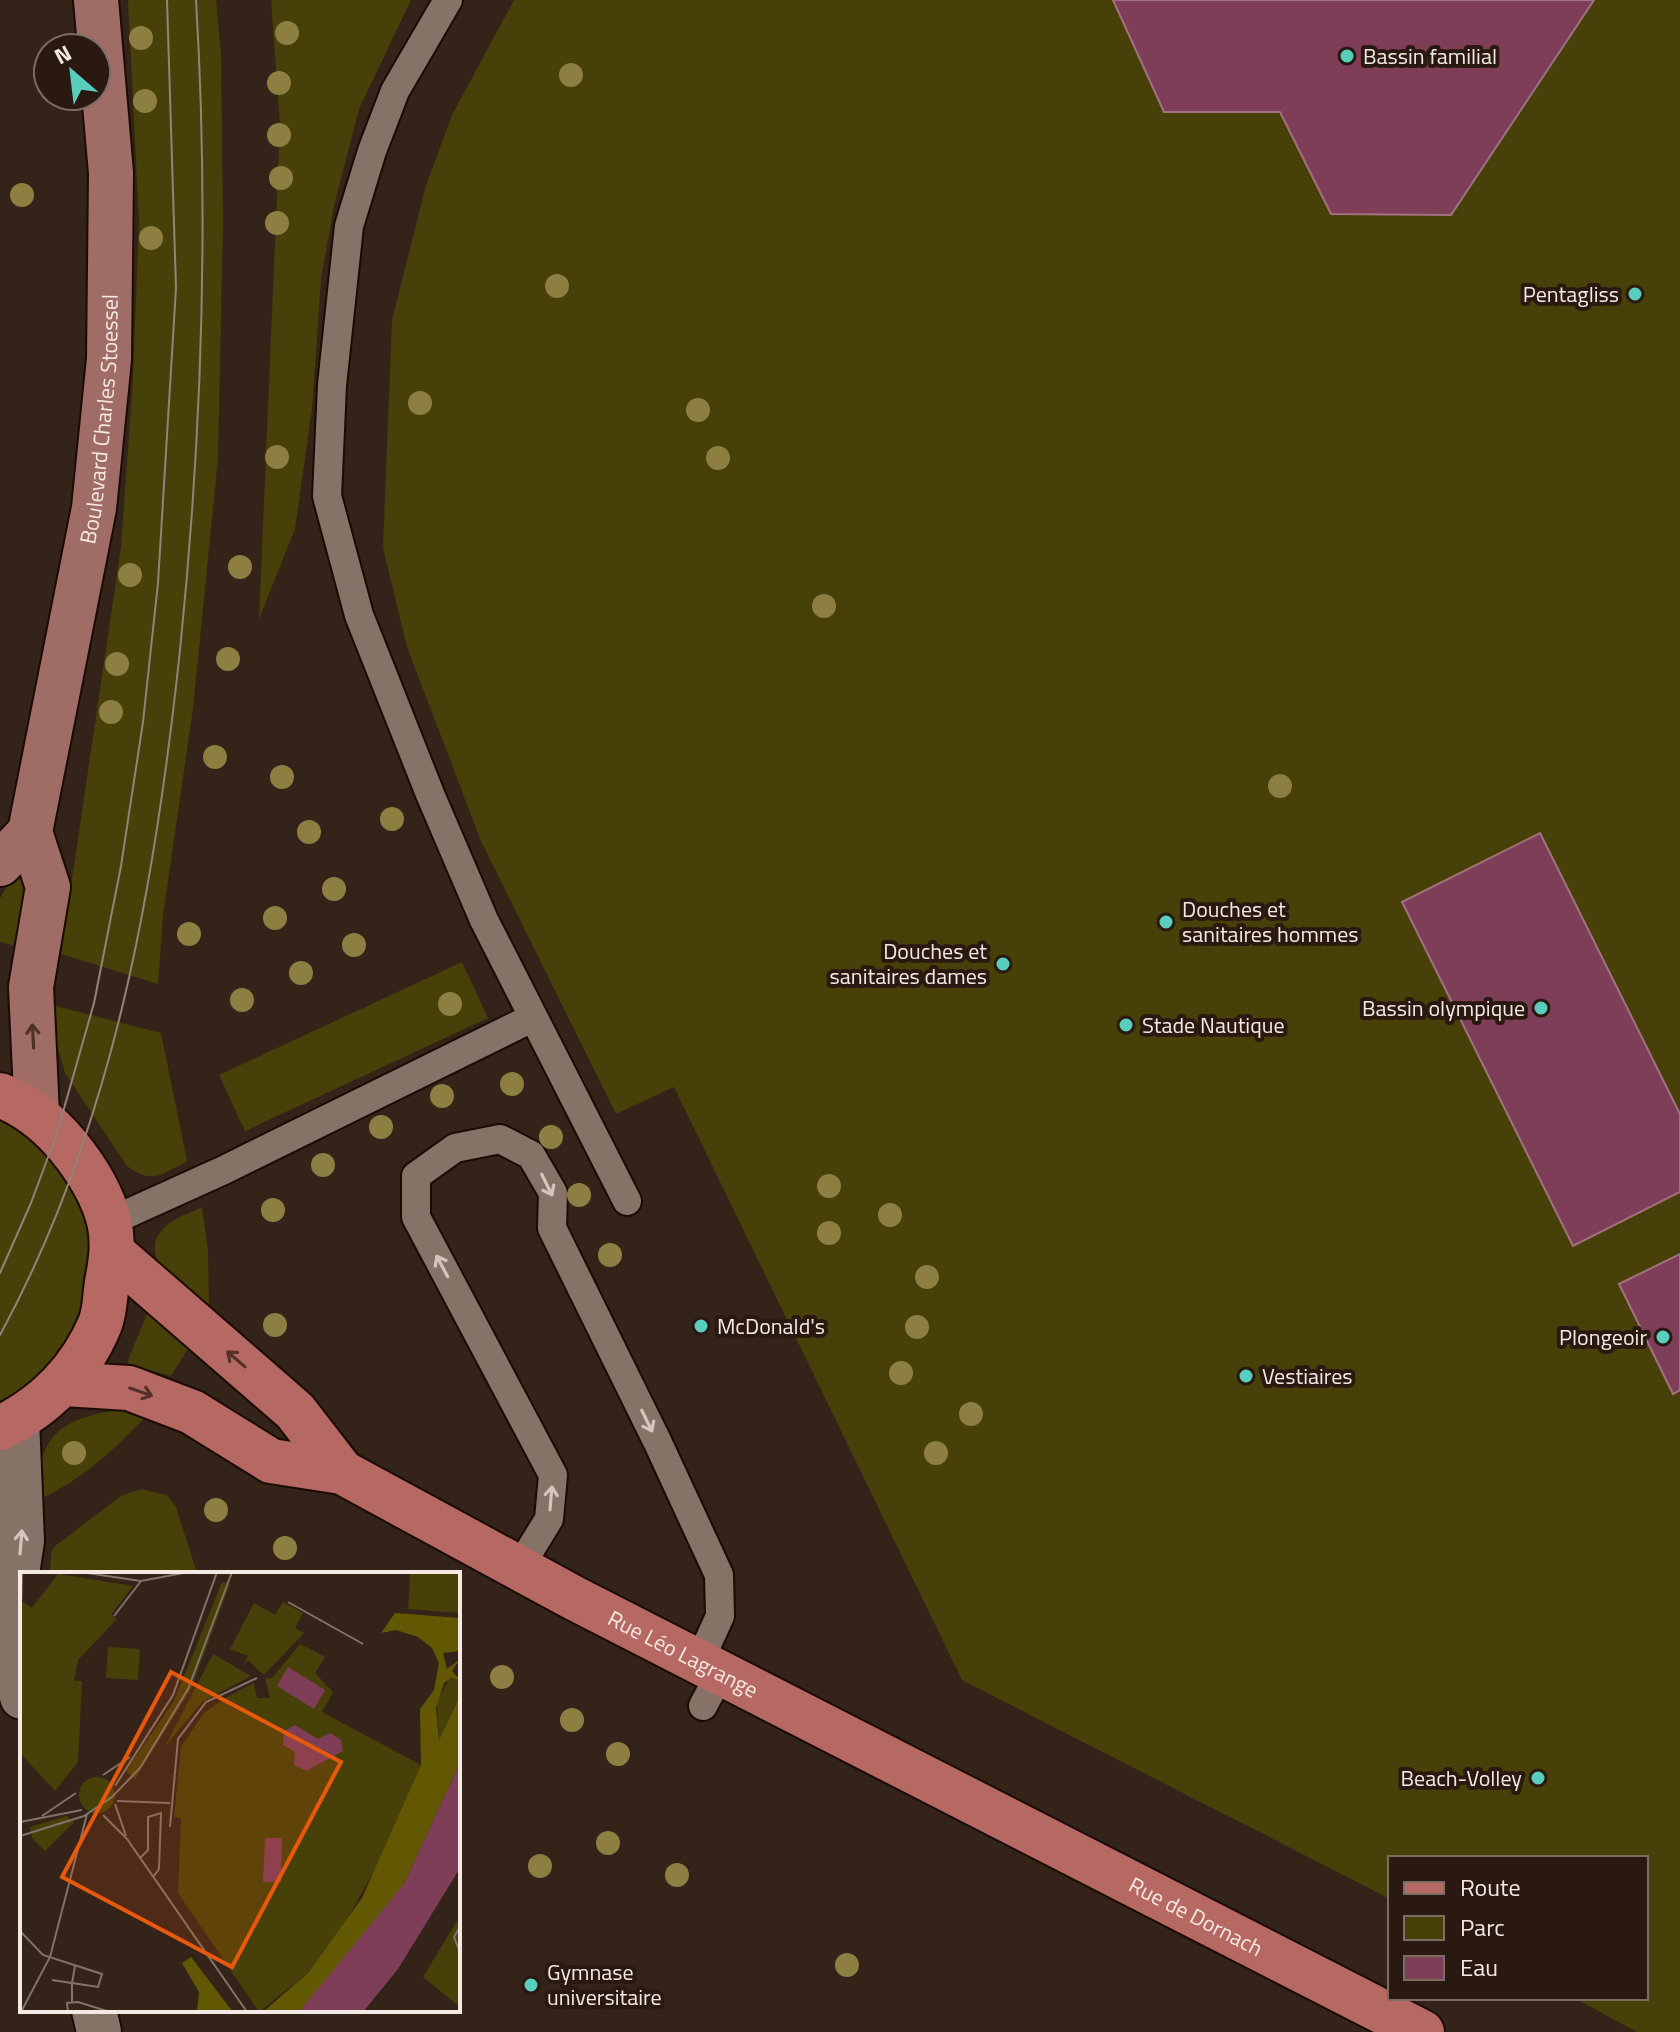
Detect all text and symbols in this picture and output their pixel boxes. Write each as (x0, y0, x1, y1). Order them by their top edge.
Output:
north arrow (32, 32, 112, 112)
text: N (48, 36, 77, 73)
place label: Bassin familial (1363, 39, 1497, 73)
marker: Bassin familial (1338, 47, 1356, 65)
place label: Pentagliss (1523, 277, 1619, 311)
marker: Pentagliss (1626, 285, 1644, 303)
street label: Boulevard Charles Stoessel (70, 294, 127, 547)
place label: Douches et sanitaires hommes (1182, 892, 1359, 951)
marker: Douches et sanitaires hommes (1157, 913, 1175, 931)
place label: Douches et sanitaires dames (830, 934, 987, 993)
marker: Douches et sanitaires dames (994, 955, 1012, 973)
place label: Bassin olympique (1362, 991, 1525, 1025)
marker: Bassin olympique (1532, 999, 1550, 1017)
place label: Stade Nautique (1142, 1008, 1285, 1042)
marker: Stade Nautique (1117, 1016, 1135, 1034)
one-way arrow (25, 1023, 40, 1050)
one-way arrow (540, 1173, 555, 1196)
one-way arrow (434, 1255, 450, 1278)
place label: McDonald's (717, 1309, 825, 1343)
marker: McDonald's (692, 1317, 710, 1335)
place label: Plongeoir (1559, 1320, 1647, 1354)
marker: Plongeoir (1654, 1328, 1672, 1346)
one-way arrow (227, 1350, 247, 1368)
place label: Vestiaires (1262, 1359, 1353, 1393)
marker: Vestiaires (1237, 1367, 1255, 1385)
one-way arrow (128, 1386, 153, 1400)
one-way arrow (641, 1409, 656, 1432)
one-way arrow (544, 1485, 559, 1512)
one-way arrow (14, 1529, 29, 1556)
inset map (20, 1572, 460, 2012)
street label: Rue Léo Lagrange (602, 1601, 764, 1707)
place label: Beach-Volley (1401, 1761, 1522, 1795)
marker: Beach-Volley (1529, 1769, 1547, 1787)
legend (1388, 1856, 1648, 2000)
street label: Rue de Dornach (1123, 1868, 1269, 1965)
text: Route (1460, 1869, 1521, 1905)
text: Parc (1460, 1909, 1505, 1945)
text: Eau (1460, 1949, 1498, 1985)
place label: Gymnase universitaire (547, 1955, 662, 2014)
marker: Gymnase universitaire (522, 1976, 540, 1994)

